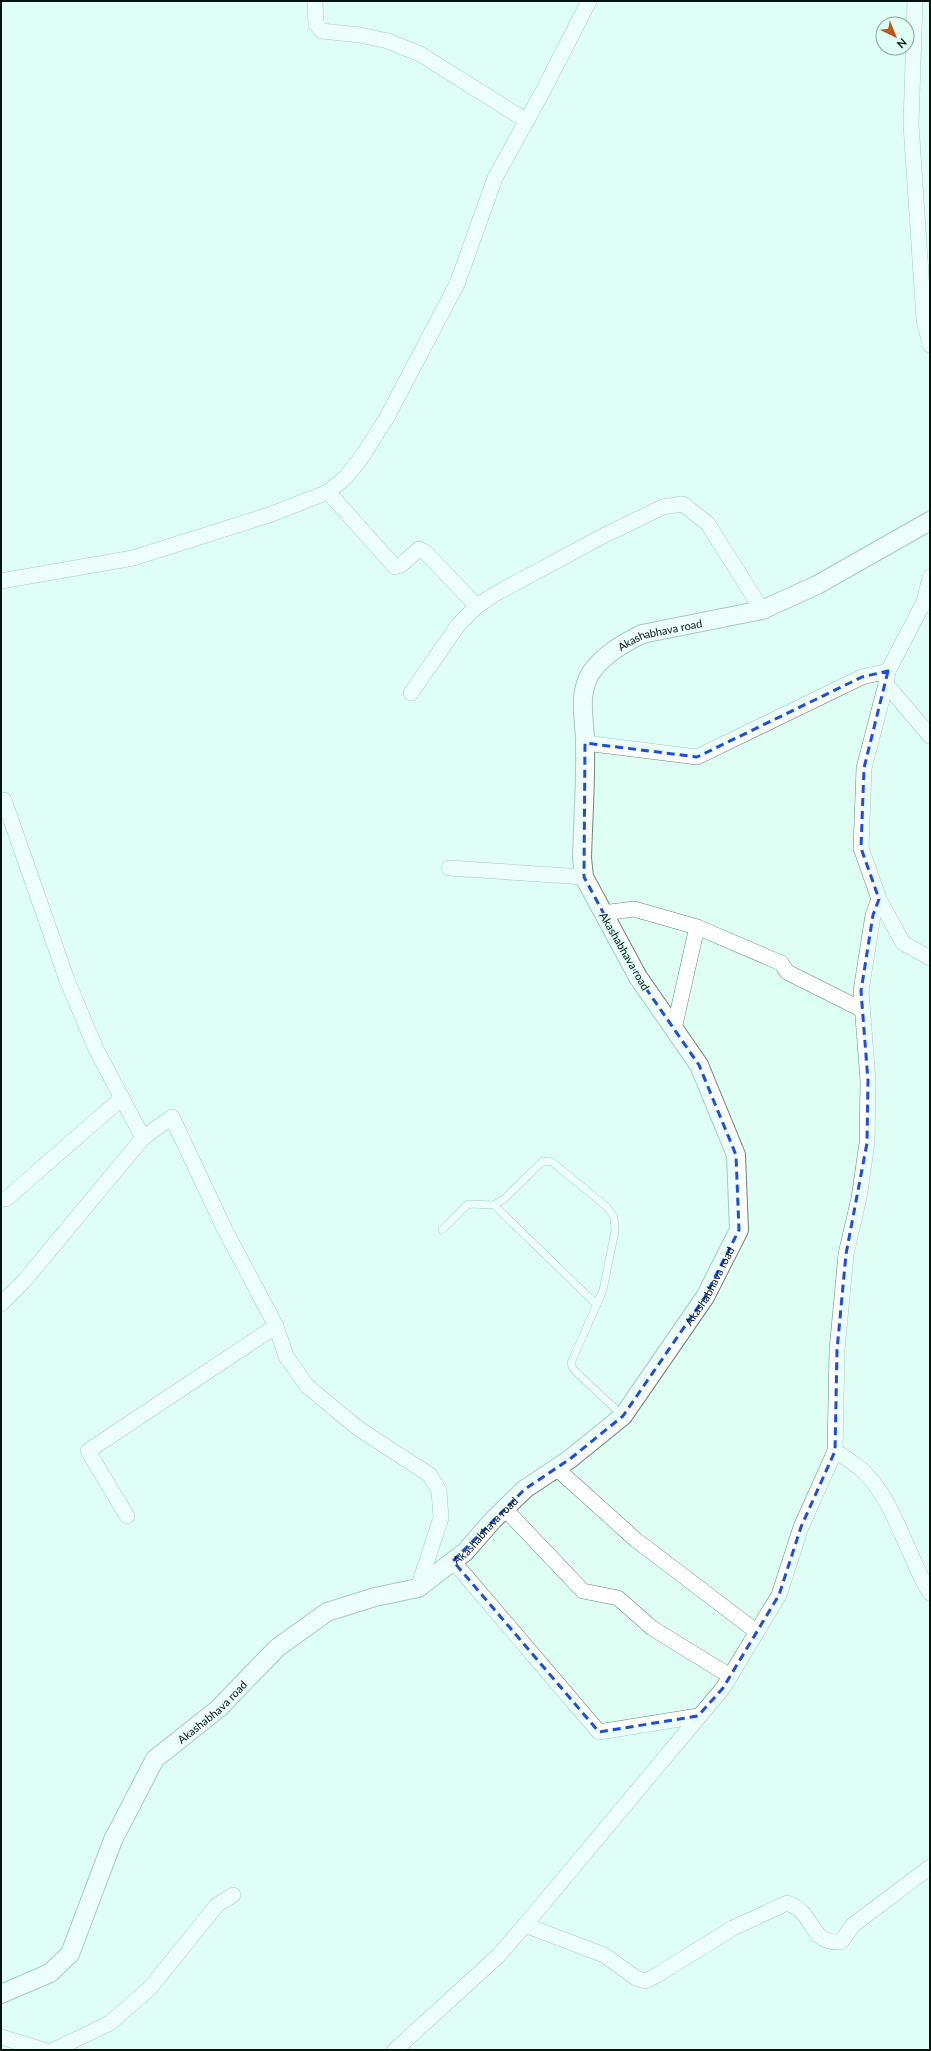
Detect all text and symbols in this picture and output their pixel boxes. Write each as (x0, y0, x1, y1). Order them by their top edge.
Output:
north arrow (875, 16, 915, 56)
text: N (895, 36, 910, 51)
street label: Akashabhava road (615, 616, 703, 653)
street label: Akashabhava road (597, 910, 653, 992)
street label: Akashabhava road (681, 1244, 736, 1327)
street label: Akashabhava road (450, 1494, 520, 1566)
street label: Akashabhava road (174, 1677, 249, 1745)

